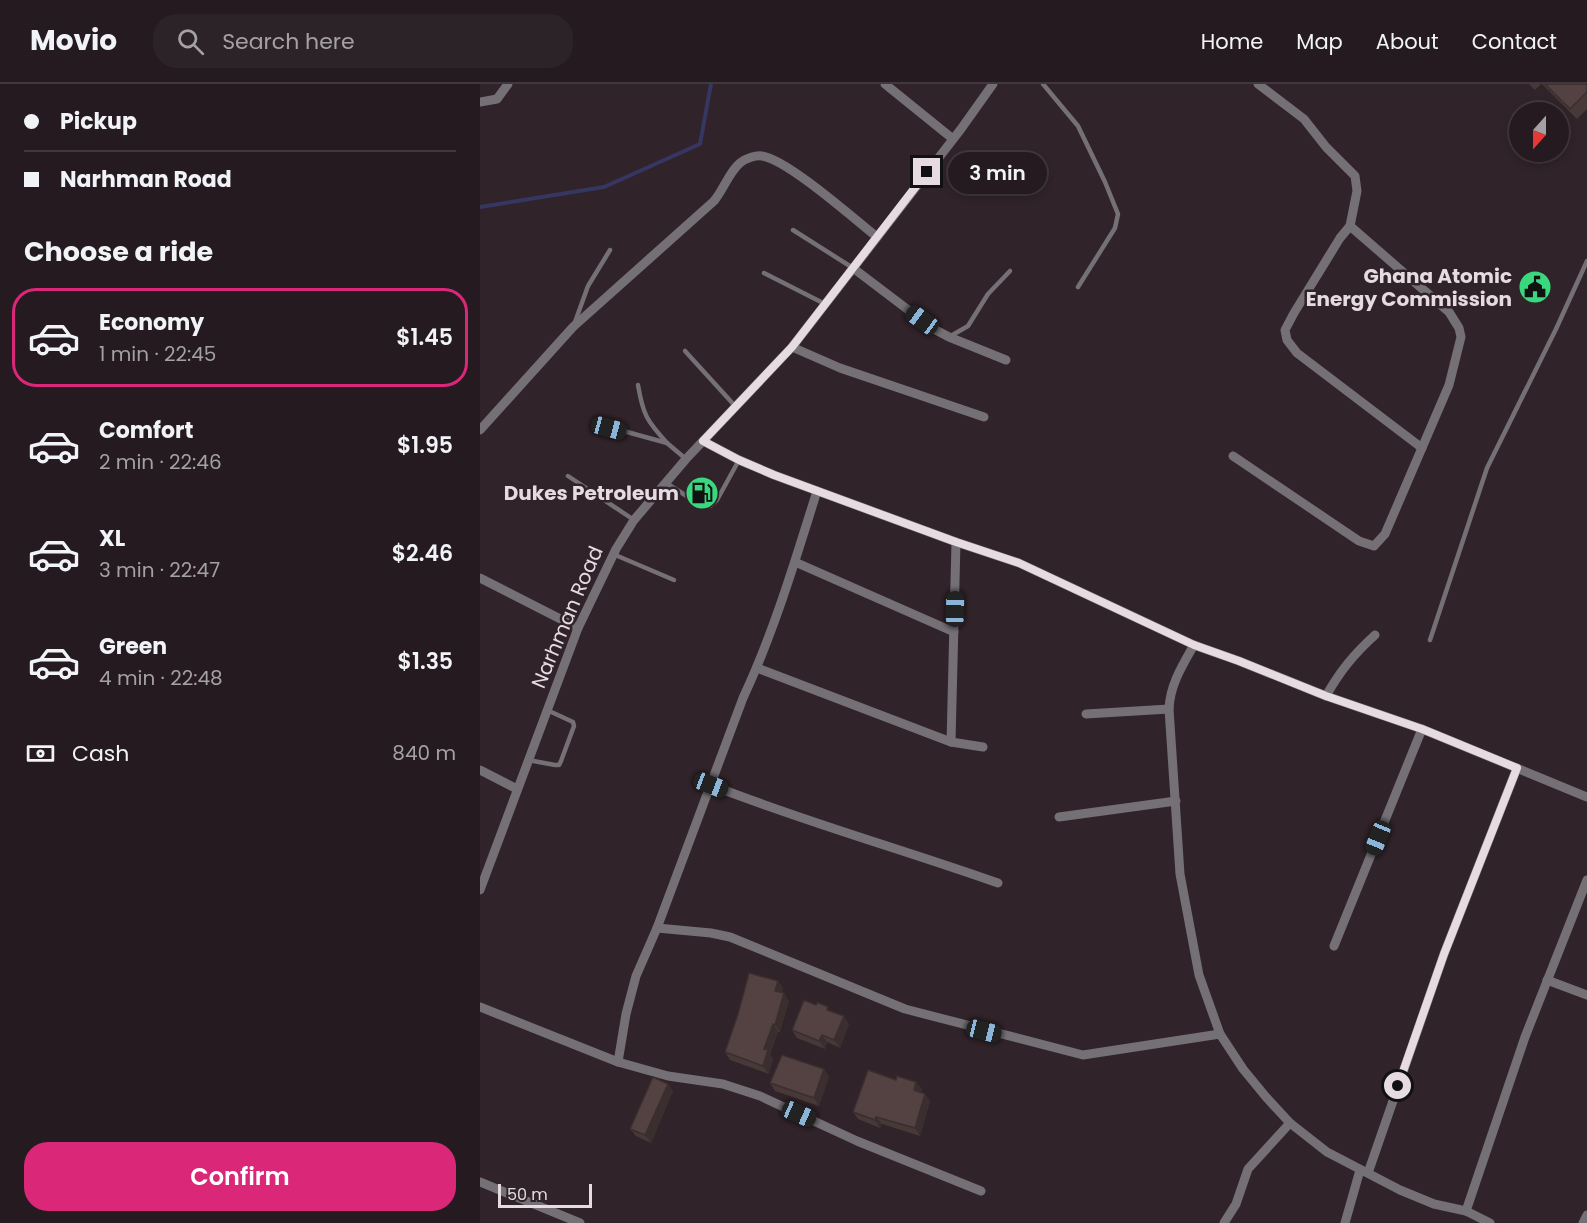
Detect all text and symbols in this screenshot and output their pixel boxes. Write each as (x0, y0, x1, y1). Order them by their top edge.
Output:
search box (153, 14, 573, 68)
text: Movio (30, 21, 117, 60)
icon: search (174, 25, 207, 58)
text: Search here (222, 26, 355, 57)
text: Home (1201, 27, 1263, 56)
text: Map (1296, 27, 1343, 56)
text: About (1376, 27, 1439, 56)
text: Contact (1472, 27, 1557, 56)
north arrow (1509, 102, 1569, 162)
map controls (1509, 102, 1569, 162)
text: Pickup (60, 106, 137, 137)
callout: 3 min (948, 151, 1047, 193)
route end (913, 158, 940, 185)
text: 3 min (969, 159, 1026, 187)
text: Narhman Road (60, 164, 232, 195)
text: Choose a ride (24, 233, 213, 270)
place label: Ghana Atomic Energy Commission (1306, 262, 1512, 313)
public building icon: Ghana Atomic Energy Commission (1517, 269, 1553, 305)
car (902, 302, 942, 338)
text: Economy (99, 307, 204, 338)
icon: car (27, 311, 81, 365)
text: $1.45 (396, 322, 453, 353)
text: 1 min · 22:45 (99, 340, 216, 368)
text: Comfort (99, 415, 193, 446)
car (589, 415, 629, 441)
icon: car (27, 419, 81, 473)
text: $1.95 (397, 430, 453, 461)
text: 2 min · 22:46 (99, 448, 222, 476)
fuel station icon: Dukes Petroleum (684, 475, 720, 511)
place label: Dukes Petroleum (504, 479, 679, 507)
text: XL (99, 523, 125, 554)
icon: car (27, 527, 81, 581)
text: $2.46 (392, 538, 453, 569)
street label: Narhman Road (524, 542, 610, 692)
text: 3 min · 22:47 (99, 556, 220, 584)
car (946, 591, 964, 627)
text: Green (99, 631, 167, 662)
icon: car (27, 635, 81, 689)
text: $1.35 (398, 646, 453, 677)
text: 4 min · 22:48 (99, 664, 223, 692)
icon: cash (24, 737, 57, 770)
text: Cash (72, 738, 129, 769)
text: 840 m (392, 739, 456, 767)
car (691, 770, 731, 800)
car (1363, 818, 1393, 858)
car (964, 1018, 1004, 1044)
route start (1384, 1072, 1411, 1099)
car (779, 1098, 819, 1130)
button: Confirm (24, 1142, 456, 1211)
scale bar (498, 1181, 592, 1208)
text: 50 m (507, 1183, 548, 1206)

